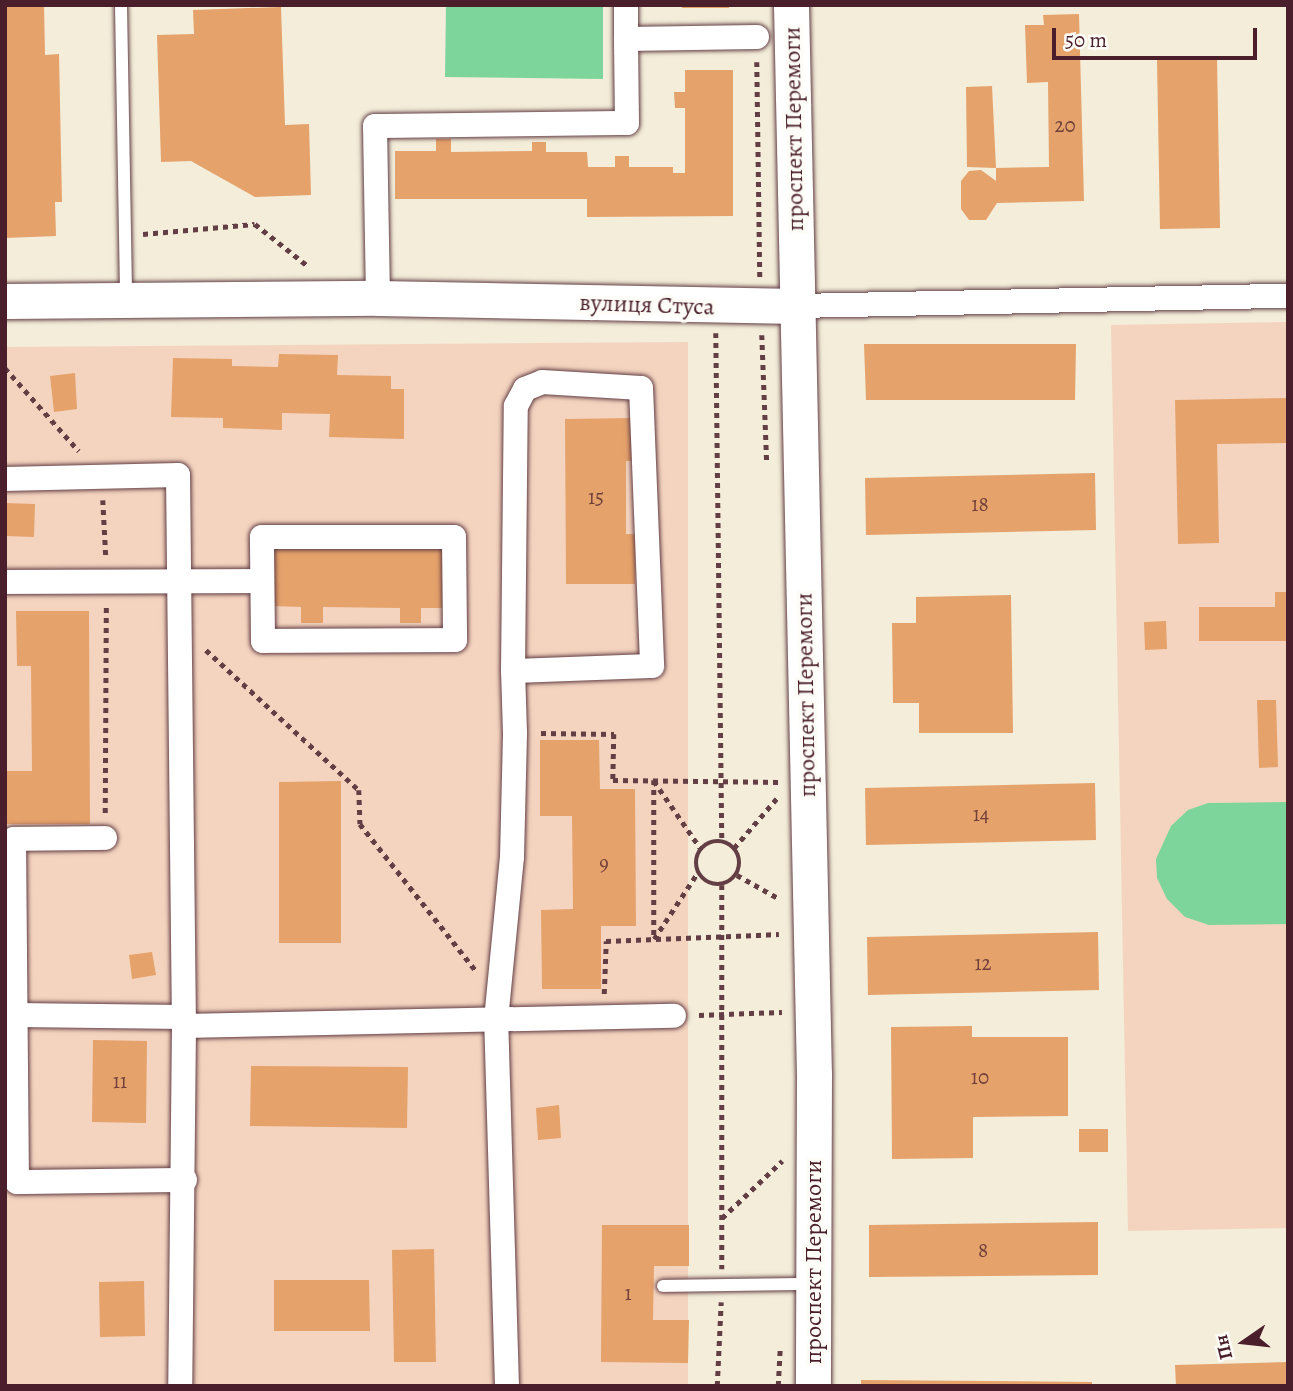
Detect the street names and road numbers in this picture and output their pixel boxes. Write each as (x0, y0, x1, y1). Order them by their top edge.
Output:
street label: проспект Перемоги (778, 26, 810, 232)
street label: вулиця Стуса (579, 288, 715, 322)
street label: проспект Перемоги (790, 592, 822, 798)
street label: проспект Перемоги (800, 1160, 828, 1364)

